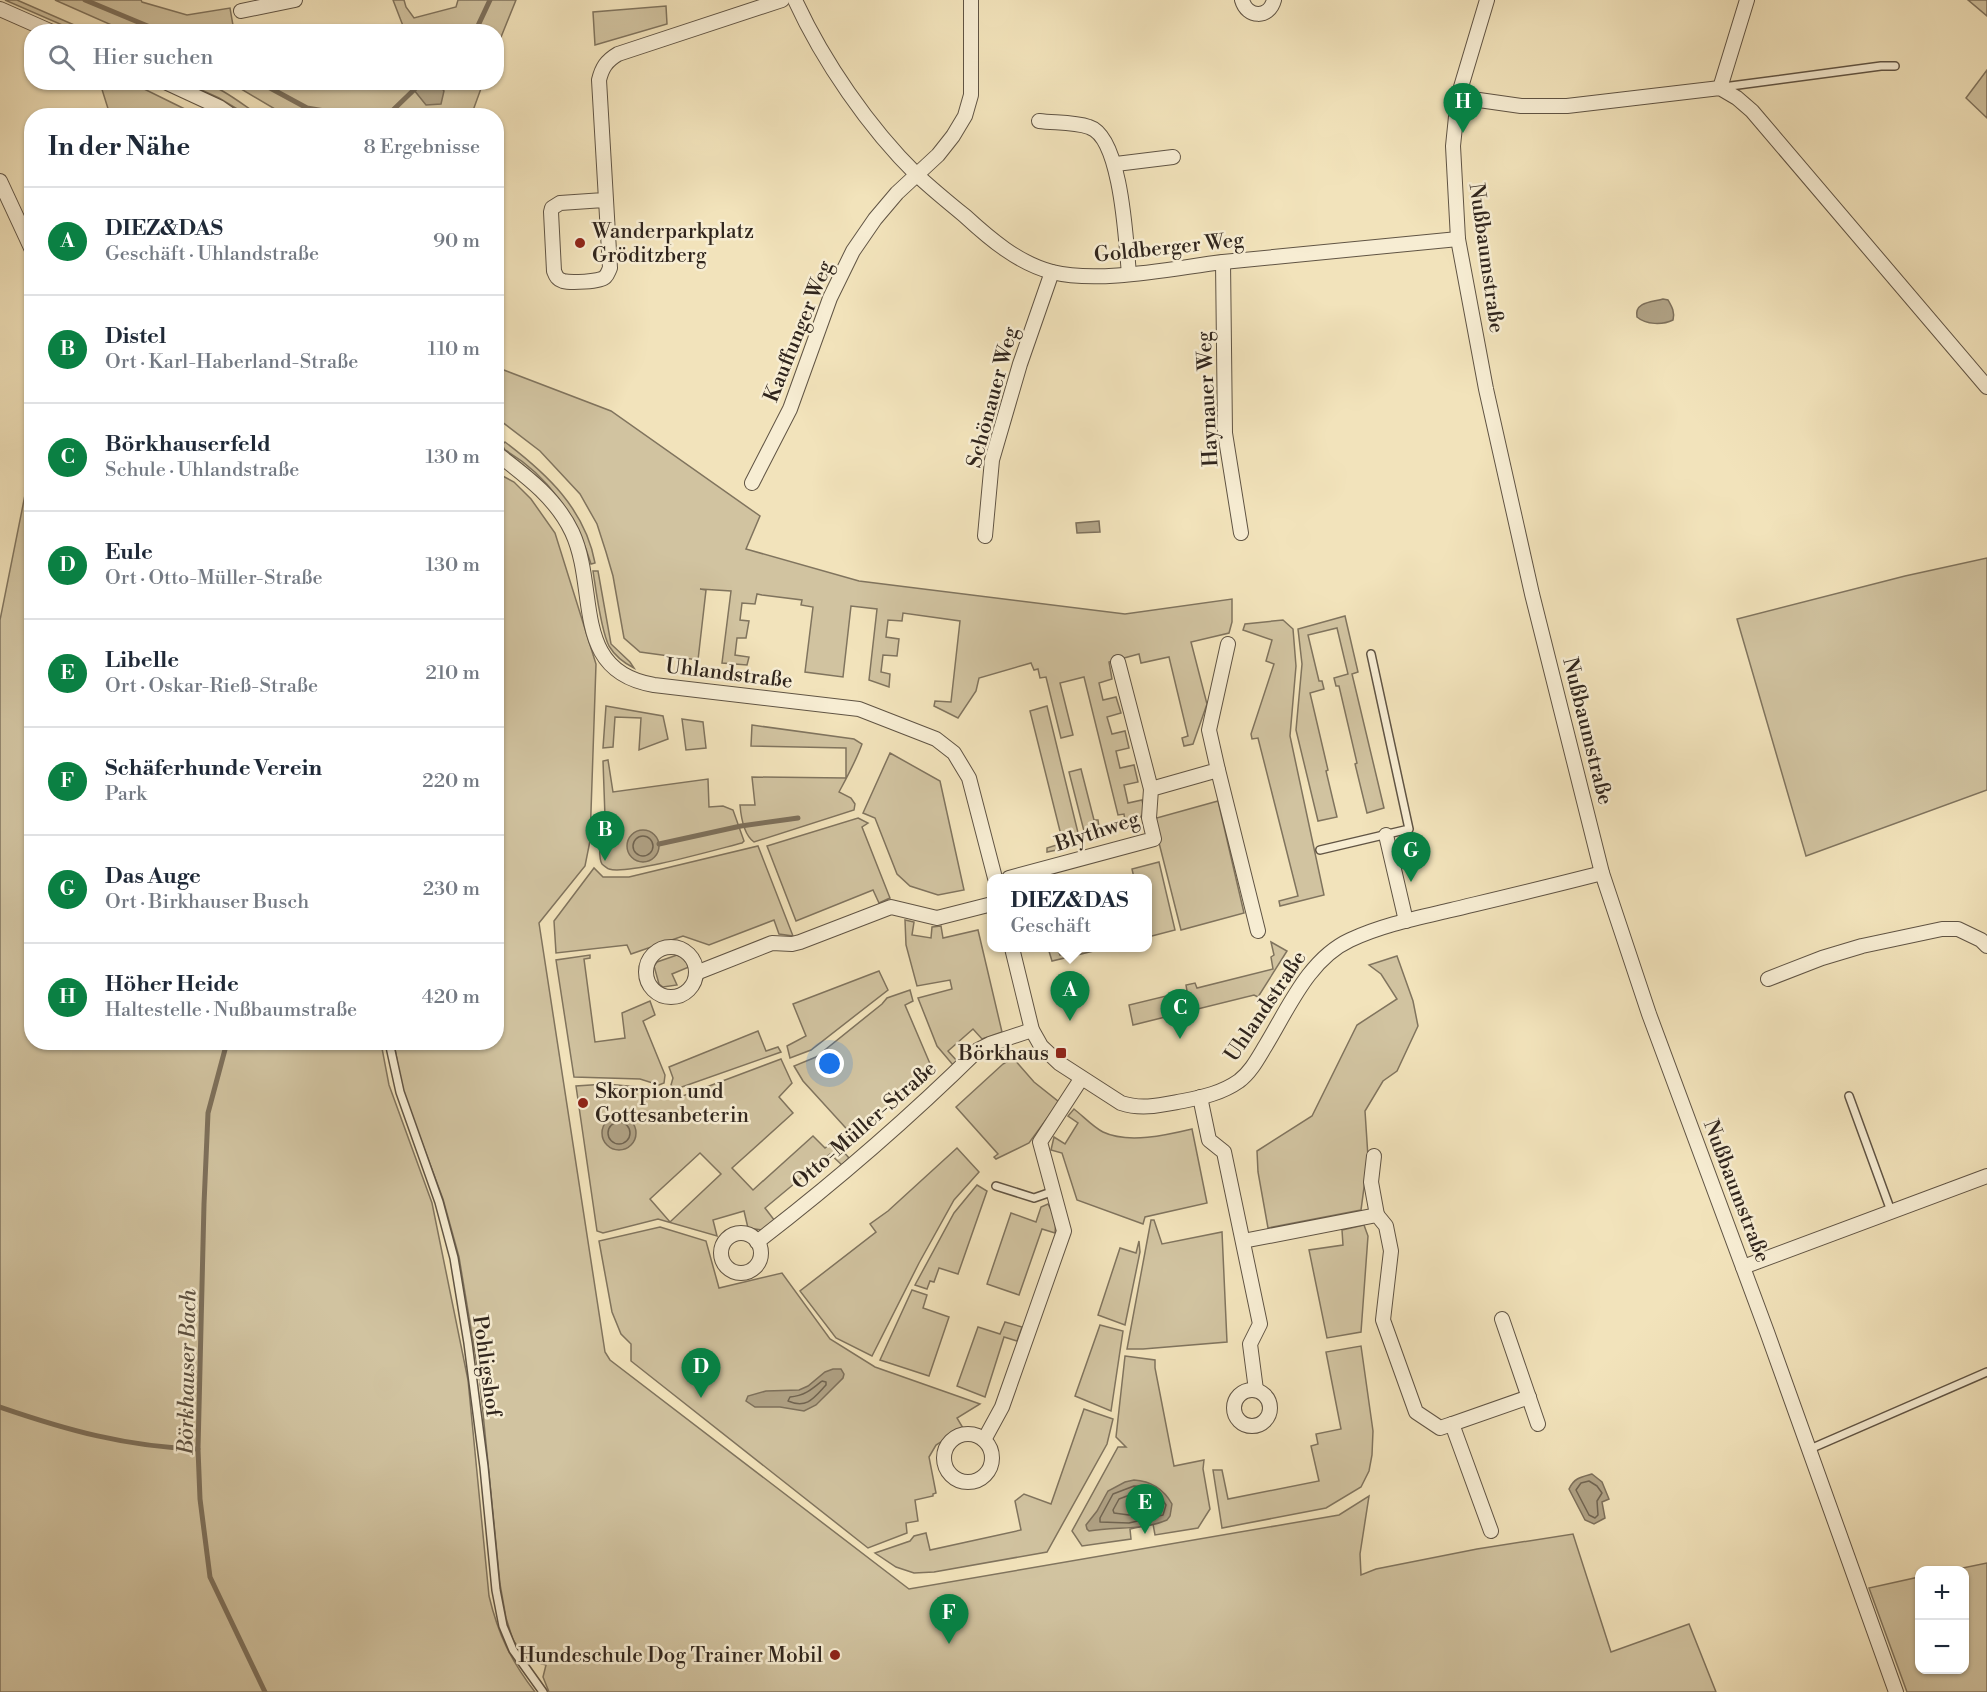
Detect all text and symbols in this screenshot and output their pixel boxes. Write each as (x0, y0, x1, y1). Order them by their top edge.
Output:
search box (24, 24, 504, 90)
icon: search (45, 41, 78, 74)
text: Hier suchen (93, 44, 213, 71)
pin: H (1444, 84, 1482, 133)
text: In der Nähe (48, 131, 190, 163)
text: 8 Ergebnisse (364, 135, 480, 160)
street label: Nußbaumstraße (1463, 182, 1509, 335)
text: DIEZ&DAS (105, 215, 223, 242)
place label: Wanderparkplatz Gröditzberg (591, 219, 754, 269)
street label: Goldberger Weg (1093, 227, 1246, 269)
text: A (60, 229, 75, 254)
text: 90 m (433, 229, 480, 254)
marker: Wanderparkplatz Gröditzberg (573, 236, 587, 250)
text: Geschäft · Uhlandstraße (105, 242, 319, 267)
street label: Kauffunger Weg (759, 257, 839, 406)
text: Distel (105, 323, 166, 350)
street label: Schönauer Weg (962, 324, 1024, 471)
street label: Haynauer Weg (1191, 330, 1225, 467)
text: B (60, 337, 75, 362)
text: 110 m (428, 337, 480, 362)
text: Ort · Karl-Haberland-Straße (105, 350, 358, 375)
text: Börkhauserfeld (105, 431, 271, 458)
text: C (60, 445, 75, 470)
text: 130 m (425, 445, 480, 470)
text: Schule · Uhlandstraße (105, 458, 299, 483)
text: Eule (105, 539, 153, 566)
text: D (60, 553, 75, 578)
text: 130 m (425, 553, 480, 578)
text: Ort · Otto-Müller-Straße (105, 566, 323, 591)
text: Libelle (105, 647, 179, 674)
street label: Uhlandstraße (664, 653, 794, 695)
street label: Nußbaumstraße (1556, 655, 1618, 808)
text: E (61, 661, 74, 686)
text: 210 m (425, 661, 480, 686)
text: Ort · Oskar-Rieß-Straße (105, 674, 318, 699)
text: Schäferhunde Verein (105, 755, 322, 782)
text: F (60, 769, 75, 794)
text: 220 m (422, 769, 480, 794)
text: Park (105, 782, 147, 807)
street label: Blythweg (1051, 806, 1143, 858)
pin: B (586, 812, 624, 861)
pin: G (1392, 832, 1430, 882)
text: Das Auge (105, 863, 201, 890)
popup (987, 874, 1152, 952)
text: G (60, 877, 75, 902)
text: 230 m (423, 877, 480, 902)
text: DIEZ&DAS (1011, 887, 1129, 914)
text: Ort · Birkhauser Busch (105, 890, 309, 915)
text: Geschäft (1011, 914, 1091, 939)
street label: Uhlandstraße (1219, 946, 1312, 1067)
text: Höher Heide (105, 971, 239, 998)
pin: A (1050, 972, 1090, 1021)
text: H (59, 985, 76, 1010)
text: 420 m (422, 985, 480, 1010)
pin: C (1160, 990, 1200, 1039)
text: Haltestelle · Nußbaumstraße (105, 998, 357, 1023)
place label: Börkhaus (957, 1041, 1049, 1067)
marker: Börkhaus (1054, 1046, 1068, 1060)
your location (815, 1049, 844, 1078)
street label: Otto-Müller-Straße (787, 1056, 942, 1196)
place label: Skorpion und Gottesanbeterin (595, 1079, 750, 1129)
marker: Skorpion und Gottesanbeterin (576, 1096, 590, 1110)
street label: Nußbaumstraße (1697, 1116, 1775, 1266)
water label: Börkhauser Bach (173, 1288, 202, 1456)
street label: Pohligshof (466, 1314, 506, 1420)
pin: D (682, 1348, 720, 1398)
pin: E (1126, 1484, 1164, 1534)
map controls (1915, 1566, 1969, 1674)
button: + (1915, 1566, 1969, 1620)
pin: F (930, 1594, 968, 1644)
button: − (1915, 1620, 1969, 1674)
place label: Hundeschule Dog Trainer Mobil (518, 1643, 823, 1669)
marker: Hundeschule Dog Trainer Mobil (828, 1648, 842, 1662)

